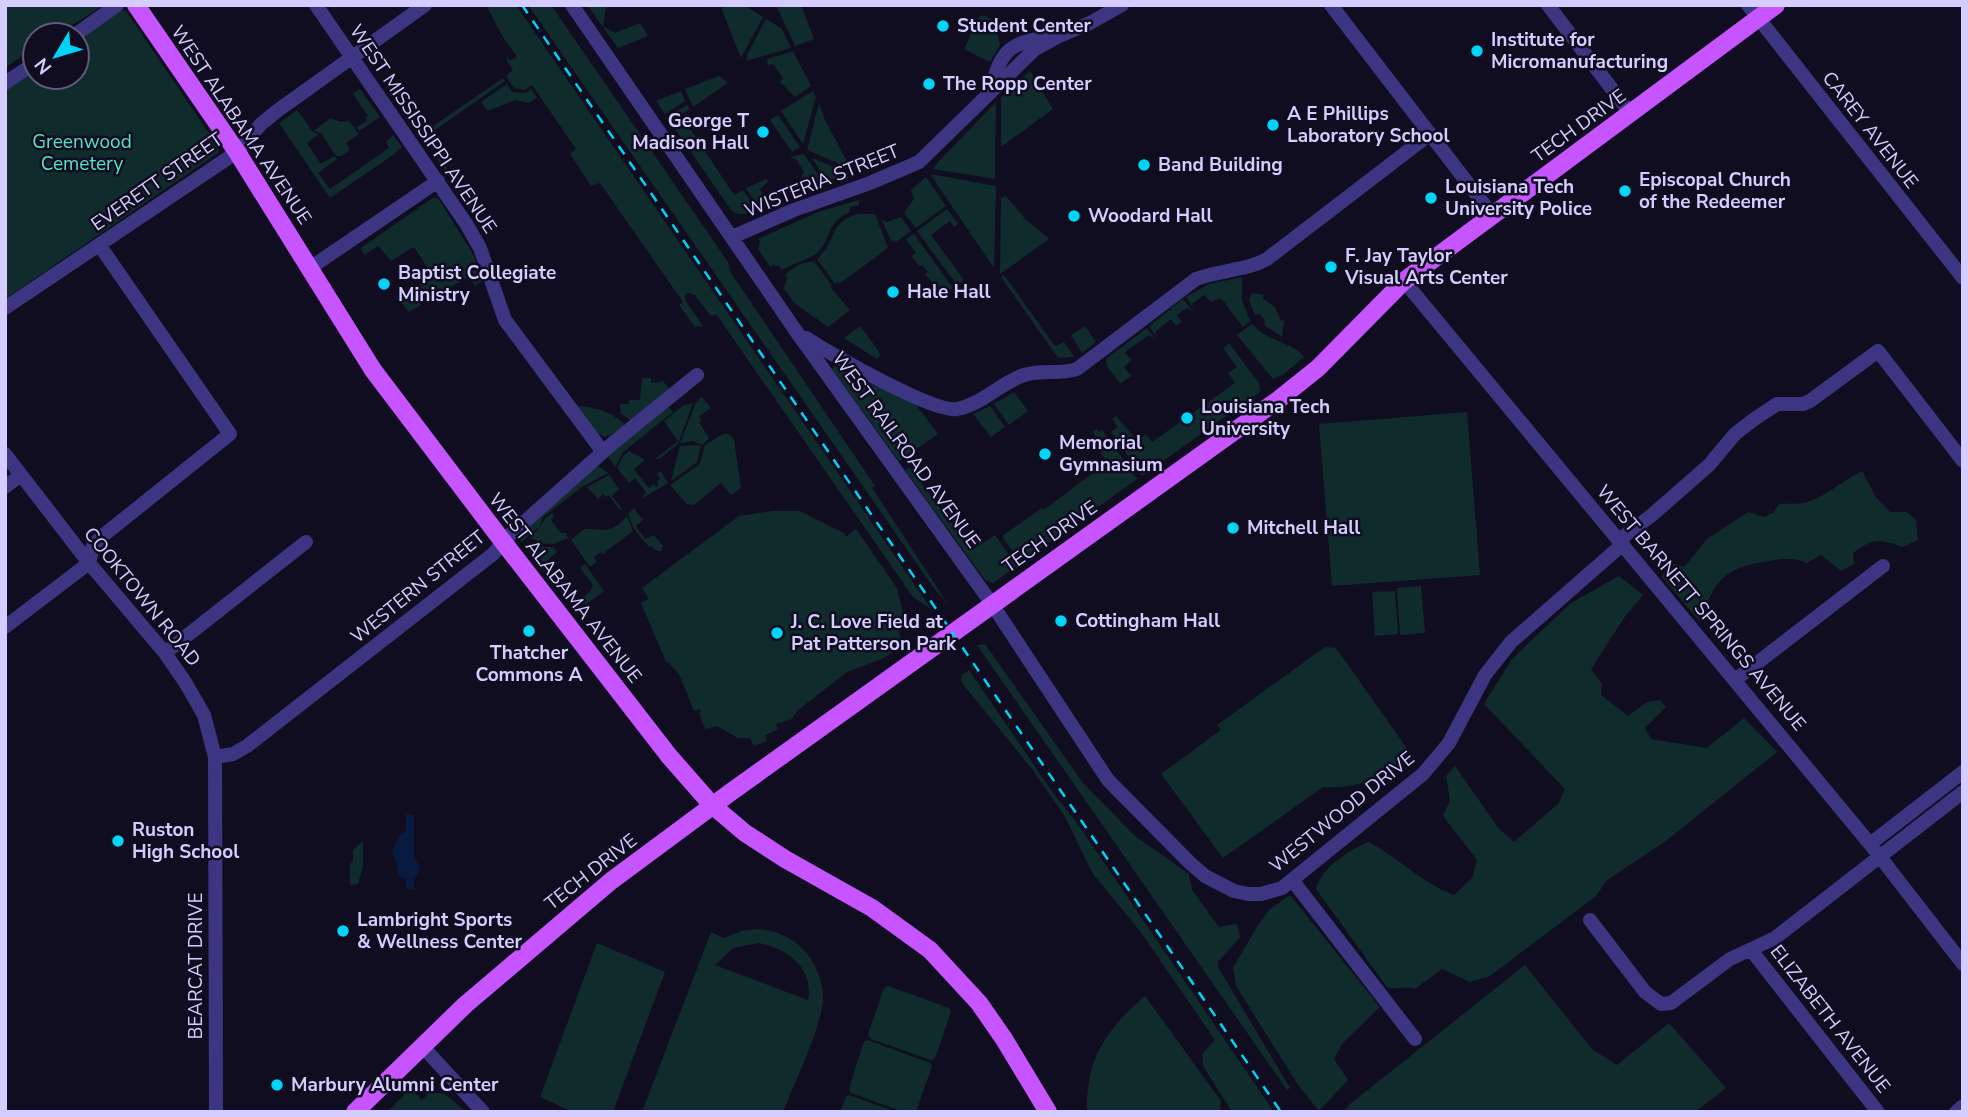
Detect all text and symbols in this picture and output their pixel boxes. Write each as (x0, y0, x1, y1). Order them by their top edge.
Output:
place label: Student Center (957, 13, 1092, 39)
marker: Student Center (935, 18, 951, 34)
street label: WEST MISSISSIPPI AVENUE (343, 19, 503, 239)
street label: WEST ALABAMA AVENUE (165, 20, 317, 230)
north arrow (21, 21, 91, 91)
place label: Institute for Micromanufacturing (1491, 27, 1668, 75)
marker: Institute for Micromanufacturing (1469, 43, 1485, 59)
text: N (29, 52, 58, 79)
street label: CAREY AVENUE (1816, 66, 1924, 194)
place label: The Ropp Center (943, 71, 1092, 97)
marker: The Ropp Center (921, 76, 937, 92)
street label: TECH DRIVE (1527, 83, 1631, 169)
place label: A E Phillips Laboratory School (1287, 101, 1449, 149)
place label: George T Madison Hall (632, 108, 749, 156)
marker: A E Phillips Laboratory School (1265, 117, 1281, 133)
marker: George T Madison Hall (755, 124, 771, 140)
street label: EVERETT STREET (86, 126, 229, 237)
park label: Greenwood Cemetery (32, 129, 132, 177)
street label: WISTERIA STREET (741, 138, 904, 224)
place label: Band Building (1158, 152, 1283, 178)
marker: Band Building (1136, 157, 1152, 173)
place label: Episcopal Church of the Redeemer (1639, 167, 1791, 215)
place label: Louisiana Tech University Police (1445, 174, 1592, 222)
marker: Episcopal Church of the Redeemer (1617, 183, 1633, 199)
marker: Louisiana Tech University Police (1423, 190, 1439, 206)
place label: Woodard Hall (1088, 203, 1213, 229)
marker: Woodard Hall (1066, 208, 1082, 224)
place label: F. Jay Taylor Visual Arts Center (1344, 243, 1508, 291)
marker: F. Jay Taylor Visual Arts Center (1323, 259, 1339, 275)
place label: Baptist Collegiate Ministry (398, 260, 556, 308)
marker: Baptist Collegiate Ministry (376, 276, 392, 292)
place label: Hale Hall (907, 279, 991, 305)
marker: Hale Hall (885, 284, 901, 300)
street label: WEST RAILROAD AVENUE (826, 347, 986, 553)
place label: Louisiana Tech University (1201, 394, 1330, 442)
marker: Louisiana Tech University (1179, 410, 1195, 426)
place label: Memorial Gymnasium (1059, 430, 1163, 478)
marker: Memorial Gymnasium (1037, 446, 1053, 462)
street label: WEST BARNETT SPRINGS AVENUE (1590, 480, 1812, 736)
street label: WEST ALABAMA AVENUE (483, 488, 647, 688)
street label: TECH DRIVE (997, 495, 1103, 579)
place label: Mitchell Hall (1247, 515, 1360, 541)
marker: Mitchell Hall (1225, 520, 1241, 536)
street label: COOKTOWN ROAD (78, 522, 206, 672)
street label: WESTERN STREET (345, 524, 491, 649)
place label: Cottingham Hall (1075, 608, 1220, 634)
place label: J. C. Love Field at Pat Patterson Park (790, 609, 957, 657)
marker: Cottingham Hall (1053, 613, 1069, 629)
marker: Thatcher Commons A (521, 623, 537, 639)
marker: J. C. Love Field at Pat Patterson Park (769, 625, 785, 641)
place label: Thatcher Commons A (475, 640, 583, 688)
street label: WESTWOOD DRIVE (1264, 745, 1420, 879)
place label: Ruston High School (132, 817, 239, 865)
street label: TECH DRIVE (539, 828, 643, 916)
marker: Ruston High School (110, 833, 126, 849)
street label: BEARCAT DRIVE (183, 892, 209, 1040)
place label: Lambright Sports & Wellness Center (357, 907, 523, 955)
marker: Lambright Sports & Wellness Center (335, 923, 351, 939)
street label: ELIZABETH AVENUE (1764, 939, 1896, 1099)
place label: Marbury Alumni Center (291, 1072, 499, 1098)
marker: Marbury Alumni Center (269, 1077, 285, 1093)

